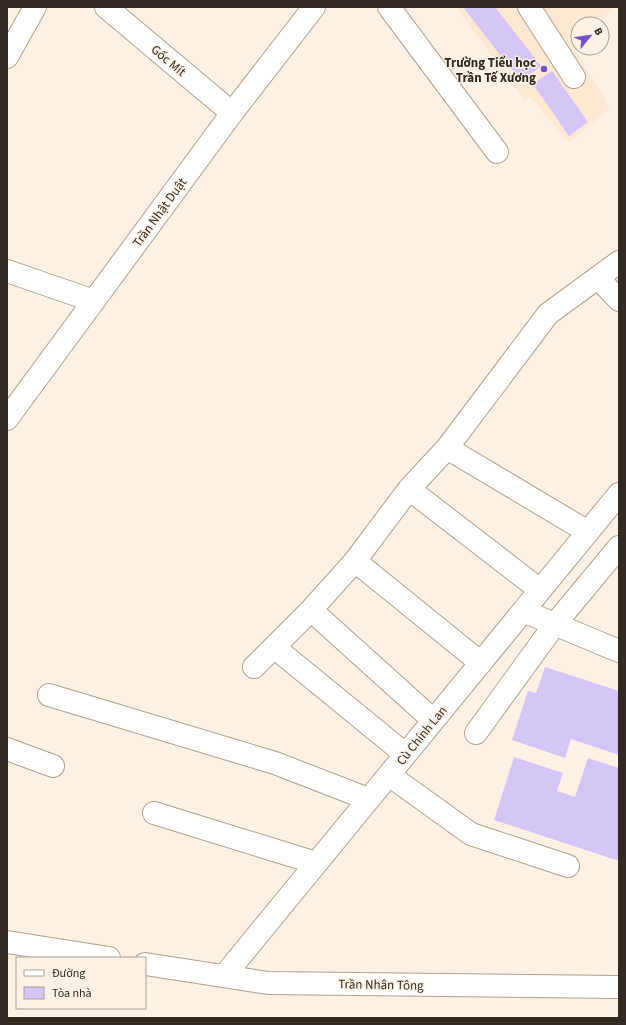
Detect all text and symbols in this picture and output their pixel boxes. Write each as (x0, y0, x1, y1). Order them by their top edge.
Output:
north arrow (570, 16, 610, 56)
text: B (590, 25, 607, 38)
street label: Gốc Mít (147, 41, 190, 81)
place label: Trường Tiểu học Trần Tế Xương (444, 54, 536, 87)
marker: Trường Tiểu học Trần Tế Xương (539, 64, 549, 74)
street label: Trần Nhật Duật (129, 174, 191, 251)
street label: Cù Chính Lan (392, 702, 451, 769)
legend (16, 957, 146, 1009)
text: Đường (52, 965, 85, 982)
street label: Trần Nhân Tông (338, 975, 424, 995)
text: Tòa nhà (52, 985, 92, 1002)

